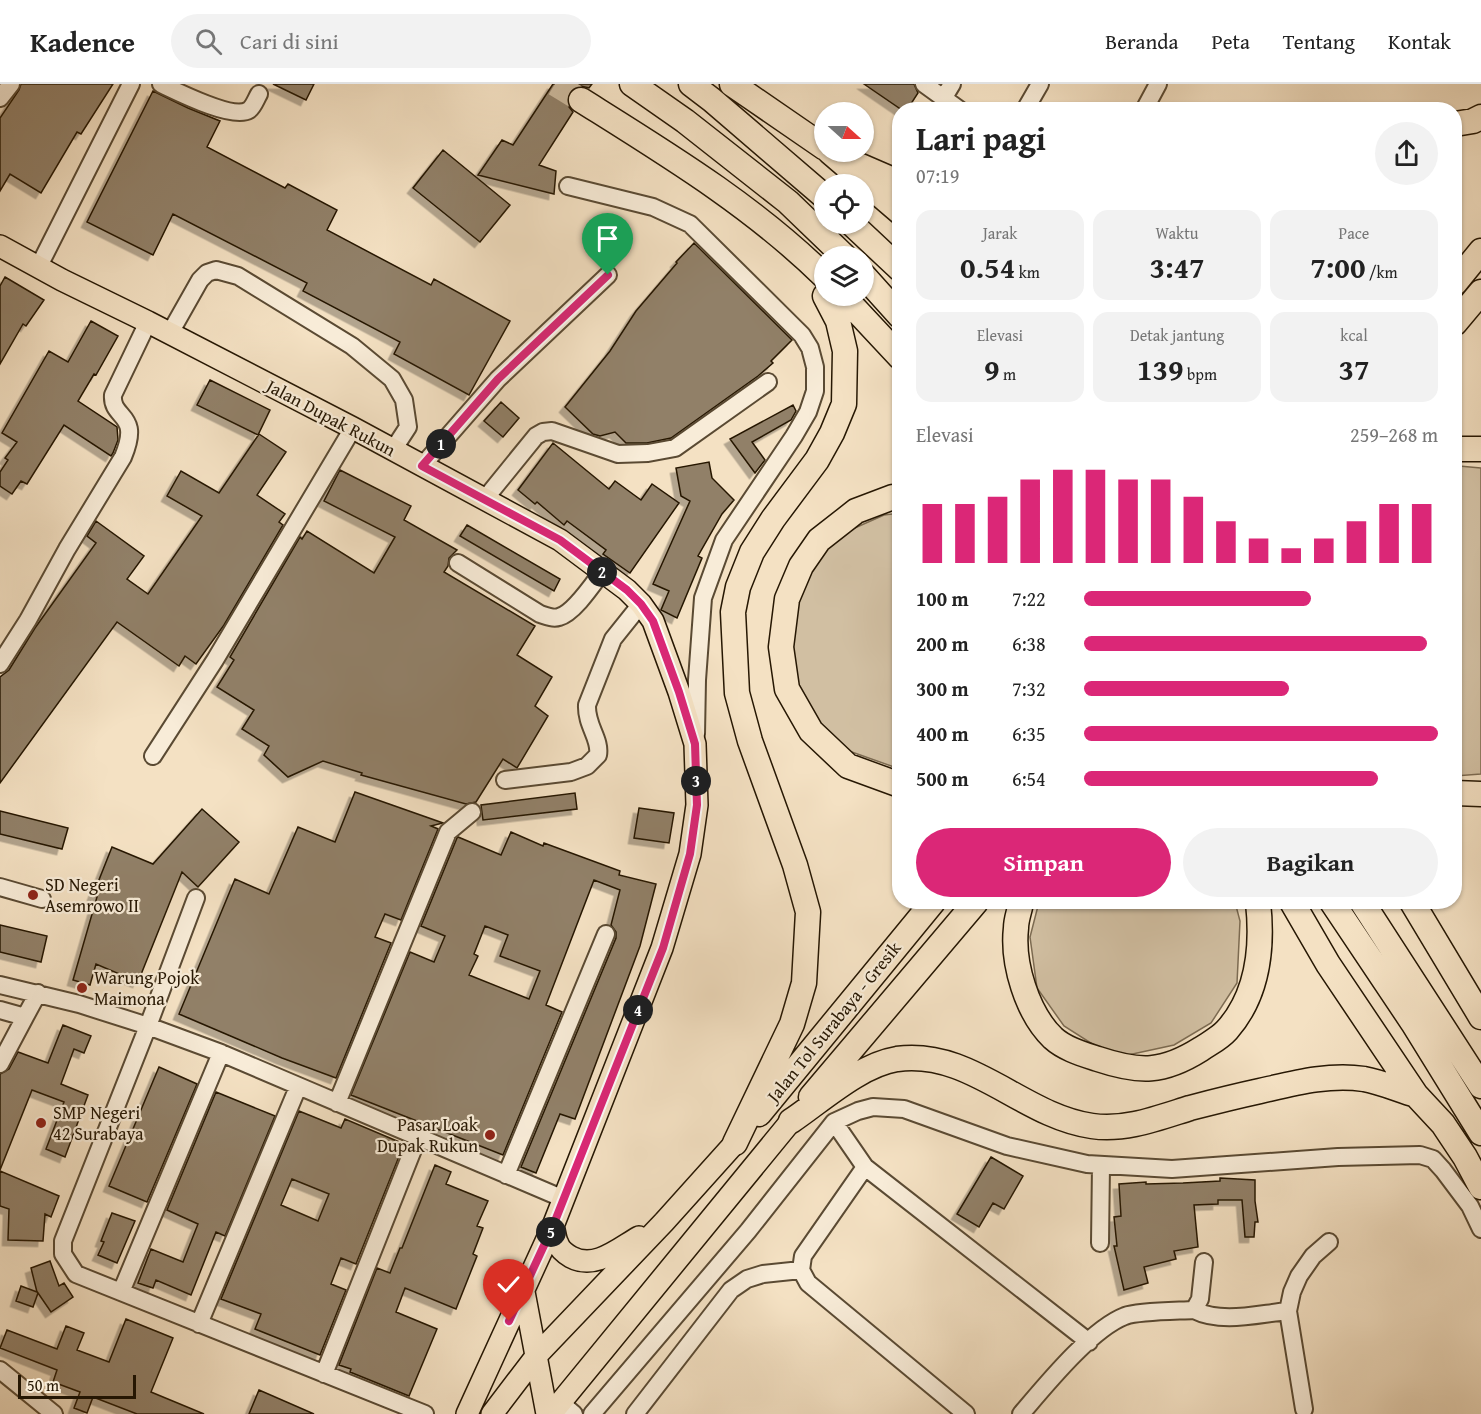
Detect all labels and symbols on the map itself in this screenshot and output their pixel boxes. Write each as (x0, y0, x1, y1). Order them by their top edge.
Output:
north arrow (814, 102, 874, 162)
pin (582, 213, 633, 275)
street label: Jalan Dupak Rukun (260, 371, 401, 463)
pin: 1 (426, 429, 456, 459)
pin: 2 (587, 557, 617, 587)
pin: 3 (681, 766, 711, 796)
place label: SD Negeri Asemrowo II (45, 871, 139, 919)
marker: SD Negeri Asemrowo II (26, 888, 40, 902)
street label: Jalan Tol Surabaya - Gresik (759, 935, 908, 1110)
place label: Warung Pojok Maimona (94, 964, 200, 1012)
marker: Warung Pojok Maimona (75, 981, 89, 995)
pin: 4 (623, 995, 653, 1025)
place label: SMP Negeri 42 Surabaya (53, 1099, 144, 1147)
place label: Pasar Loak Dupak Rukun (377, 1111, 479, 1159)
marker: SMP Negeri 42 Surabaya (34, 1116, 48, 1130)
marker: Pasar Loak Dupak Rukun (483, 1128, 497, 1142)
pin: 5 (536, 1217, 566, 1247)
pin (483, 1259, 534, 1321)
scale bar (18, 1372, 136, 1400)

